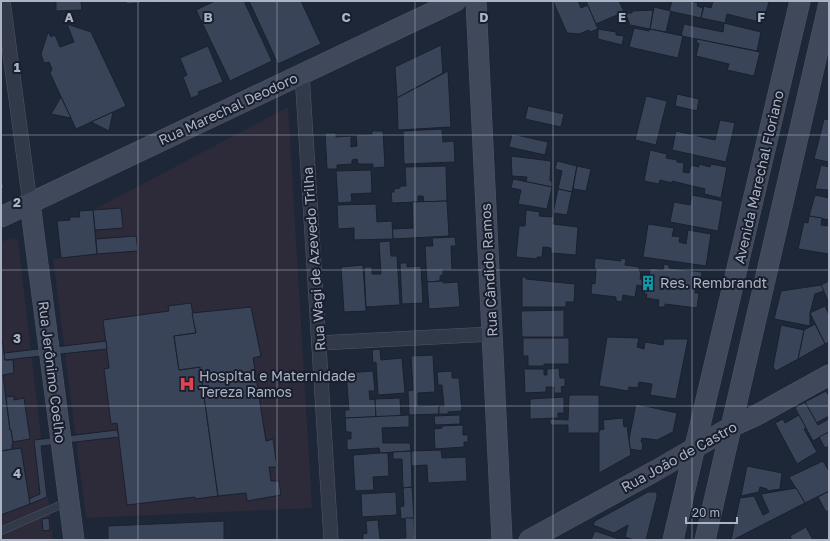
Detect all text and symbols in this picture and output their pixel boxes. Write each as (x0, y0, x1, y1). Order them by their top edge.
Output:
text: A (64, 9, 74, 25)
text: B (203, 9, 213, 25)
text: C (341, 9, 351, 25)
text: D (479, 9, 489, 25)
text: E (618, 9, 626, 25)
text: F (757, 9, 765, 25)
text: 1 (14, 59, 21, 75)
street label: Rua Marechal Deodoro (155, 69, 300, 148)
street label: Avenida Marechal Floriano (730, 89, 787, 265)
street label: Rua Wagi de Azevedo Trilha (299, 167, 328, 352)
text: 2 (13, 194, 21, 210)
street label: Rua Cândido Ramos (477, 203, 500, 337)
building icon: Res. Rembrandt (639, 274, 657, 292)
place label: Res. Rembrandt (660, 274, 767, 291)
street label: Rua Jerônimo Coelho (35, 300, 70, 444)
text: 3 (13, 330, 21, 346)
place label: Hospital e Maternidade Tereza Ramos (199, 367, 356, 400)
hospital icon: Hospital e Maternidade Tereza Ramos (178, 375, 196, 393)
street label: Rua João de Castro (618, 418, 740, 495)
text: 4 (13, 465, 21, 481)
scale bar (686, 499, 737, 525)
text: 20 m (692, 505, 720, 520)

